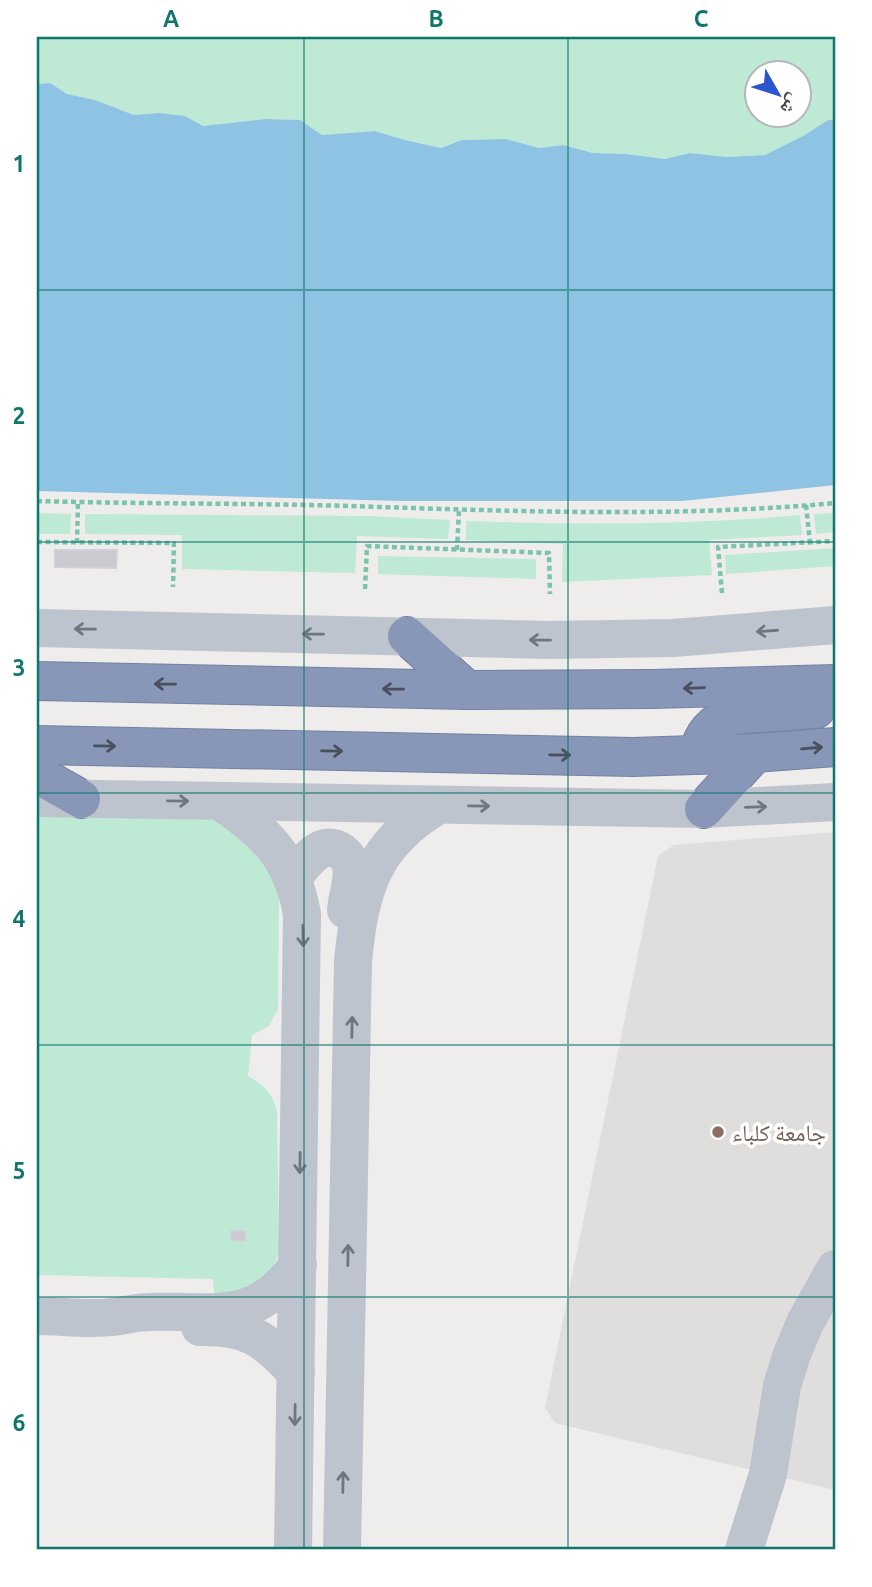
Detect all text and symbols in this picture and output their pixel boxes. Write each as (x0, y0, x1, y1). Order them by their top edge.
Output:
text: A (163, 6, 179, 31)
text: B (428, 6, 444, 31)
text: C (694, 6, 709, 31)
north arrow (742, 60, 812, 130)
text: ش (776, 89, 806, 119)
text: 1 (13, 151, 25, 176)
text: 2 (13, 403, 25, 428)
one-way arrow (74, 622, 97, 636)
one-way arrow (756, 625, 779, 638)
one-way arrow (301, 627, 324, 641)
one-way arrow (529, 633, 552, 647)
text: 3 (13, 655, 25, 680)
one-way arrow (154, 677, 177, 690)
one-way arrow (682, 681, 705, 694)
one-way arrow (381, 682, 404, 695)
one-way arrow (93, 740, 116, 753)
one-way arrow (800, 741, 822, 754)
one-way arrow (321, 744, 344, 758)
one-way arrow (548, 749, 571, 762)
one-way arrow (167, 794, 190, 808)
one-way arrow (468, 799, 491, 813)
one-way arrow (744, 801, 767, 814)
text: 4 (13, 906, 26, 931)
one-way arrow (296, 924, 310, 947)
one-way arrow (345, 1016, 359, 1039)
place label: جامعة كلباء (732, 1120, 826, 1146)
marker: جامعة كلباء (710, 1124, 726, 1140)
one-way arrow (293, 1152, 306, 1175)
text: 5 (13, 1158, 25, 1183)
one-way arrow (341, 1243, 354, 1266)
one-way arrow (288, 1404, 302, 1427)
text: 6 (13, 1410, 26, 1435)
one-way arrow (337, 1471, 350, 1494)

